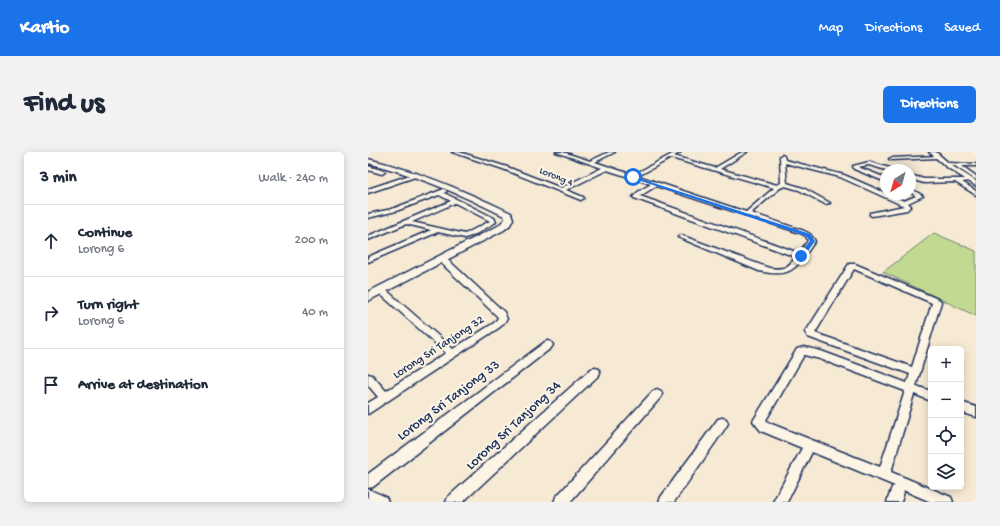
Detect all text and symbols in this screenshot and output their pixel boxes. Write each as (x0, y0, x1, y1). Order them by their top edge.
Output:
text: Kartio (20, 17, 69, 40)
text: Map (819, 20, 843, 37)
text: Directions (865, 20, 922, 37)
text: Saved (944, 20, 980, 37)
button: Directions (883, 86, 976, 123)
text: Find us (24, 88, 104, 121)
north arrow (880, 164, 916, 200)
street label: Lorong 4 (537, 165, 575, 189)
text: 3 min (40, 168, 77, 188)
route start (624, 168, 642, 186)
text: Walk · 240 m (259, 171, 328, 186)
text: Continue (78, 224, 132, 242)
icon: ahead (40, 230, 62, 252)
text: 200 m (295, 233, 328, 248)
text: Lorong 6 (78, 242, 124, 257)
route end (792, 247, 810, 265)
text: Turn right (78, 296, 138, 314)
icon: right (40, 302, 62, 324)
text: 40 m (302, 305, 328, 320)
street label: Lorong Sri Tanjong 32 (391, 313, 487, 383)
text: Lorong 6 (78, 314, 124, 329)
map controls (928, 346, 964, 490)
button: + (928, 346, 964, 382)
street label: Lorong Sri Tanjong 33 (394, 357, 504, 445)
icon: arrive (40, 374, 62, 396)
text: Arrive at destination (78, 376, 208, 394)
street label: Lorong Sri Tanjong 34 (463, 377, 565, 474)
button: − (928, 382, 964, 418)
button: locate (928, 418, 964, 454)
button: layers (928, 454, 964, 490)

